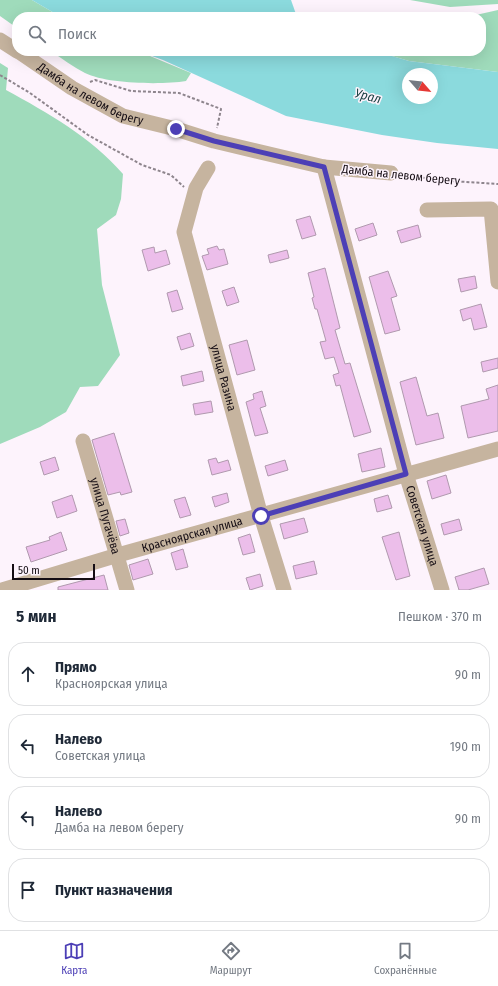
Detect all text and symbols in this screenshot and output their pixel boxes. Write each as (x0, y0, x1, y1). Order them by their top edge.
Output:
search box (12, 12, 486, 56)
icon: search (26, 23, 48, 45)
text: Поиск (58, 25, 96, 43)
street label: Дамба на левом берегу (34, 59, 146, 128)
north arrow (402, 68, 438, 104)
water label: Урал (353, 85, 383, 107)
route end (167, 120, 185, 138)
street label: Дамба на левом берегу (340, 162, 461, 188)
street label: улица Разина (208, 343, 239, 413)
street label: улица Пугачёва (87, 476, 123, 556)
street label: Советская улица (403, 484, 441, 568)
route start (252, 507, 270, 525)
street label: Красноярская улица (140, 514, 244, 555)
scale bar (12, 562, 95, 581)
text: 50 m (18, 564, 40, 577)
text: 5 мин (16, 606, 56, 627)
text: Пешком · 370 m (398, 609, 482, 624)
text: Прямо (55, 658, 97, 676)
icon: ahead (17, 663, 39, 685)
text: 90 m (455, 667, 481, 682)
text: Красноярская улица (55, 676, 168, 691)
text: Налево (55, 730, 102, 748)
icon: left (17, 735, 39, 757)
text: 190 m (450, 739, 481, 754)
text: Советская улица (55, 748, 146, 763)
text: Налево (55, 802, 102, 820)
icon: left (17, 807, 39, 829)
text: 90 m (455, 811, 481, 826)
text: Дамба на левом берегу (55, 820, 184, 835)
icon: arrive (17, 879, 39, 901)
text: Пункт назначения (55, 881, 173, 899)
tab: Карта (61, 940, 87, 977)
tab: Маршрут (210, 940, 252, 977)
tab: Сохранённые (374, 940, 437, 977)

